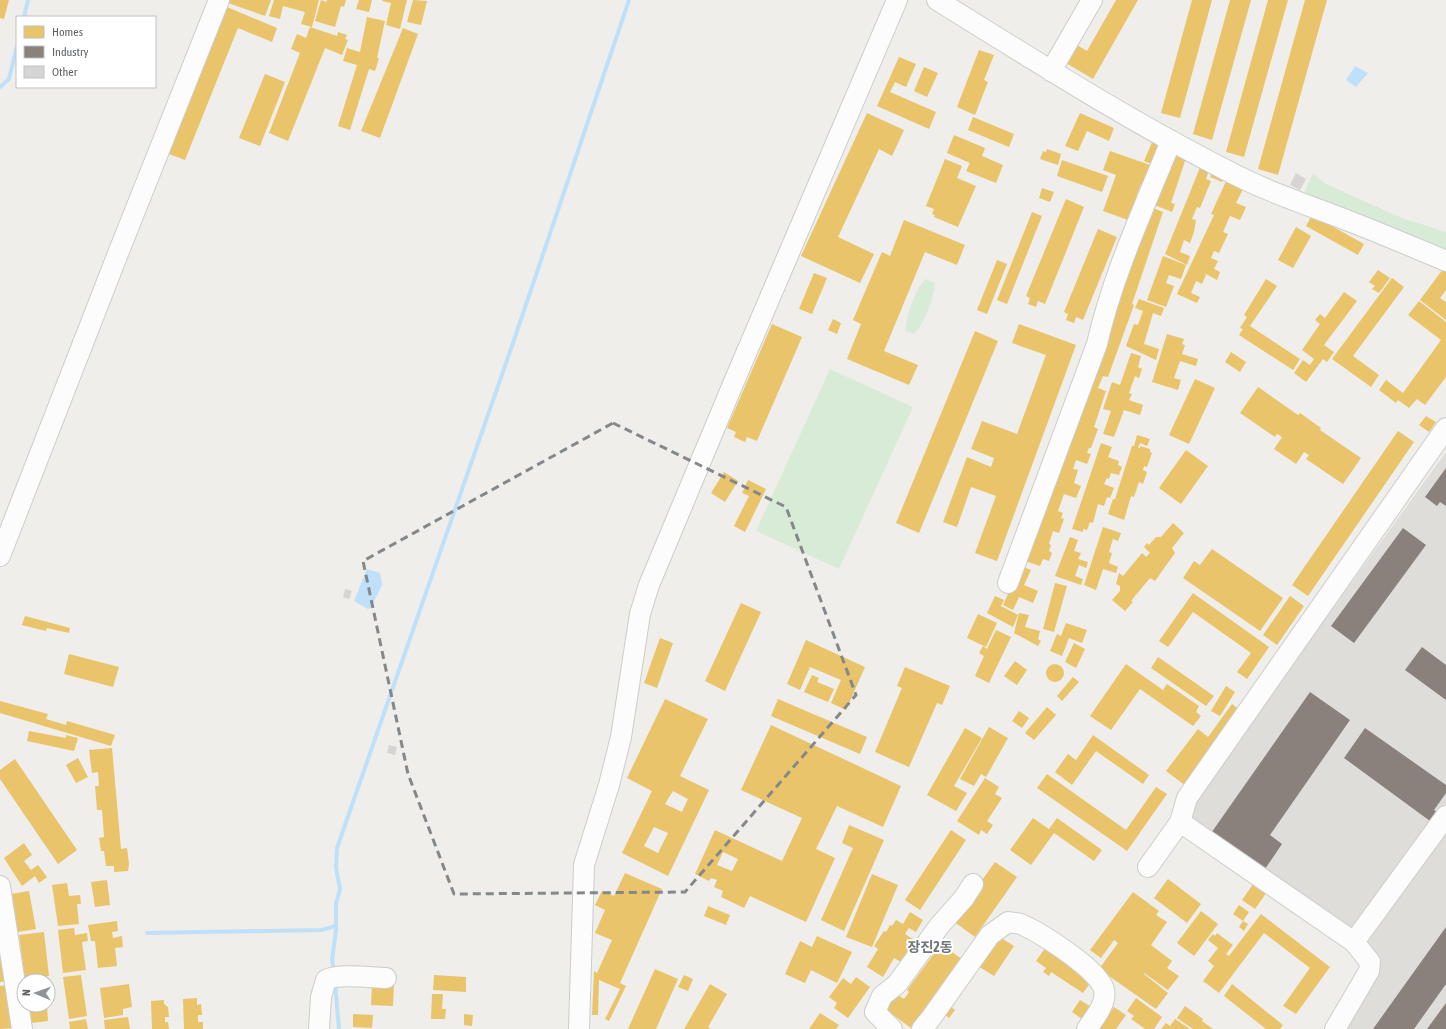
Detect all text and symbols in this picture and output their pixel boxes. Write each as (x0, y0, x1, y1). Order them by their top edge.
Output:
legend (16, 16, 156, 88)
text: Homes (52, 25, 83, 39)
text: Industry (52, 45, 89, 59)
text: Other (52, 65, 78, 79)
district label: 장진2동 (907, 939, 953, 955)
north arrow (16, 973, 56, 1013)
text: N (20, 989, 32, 996)

